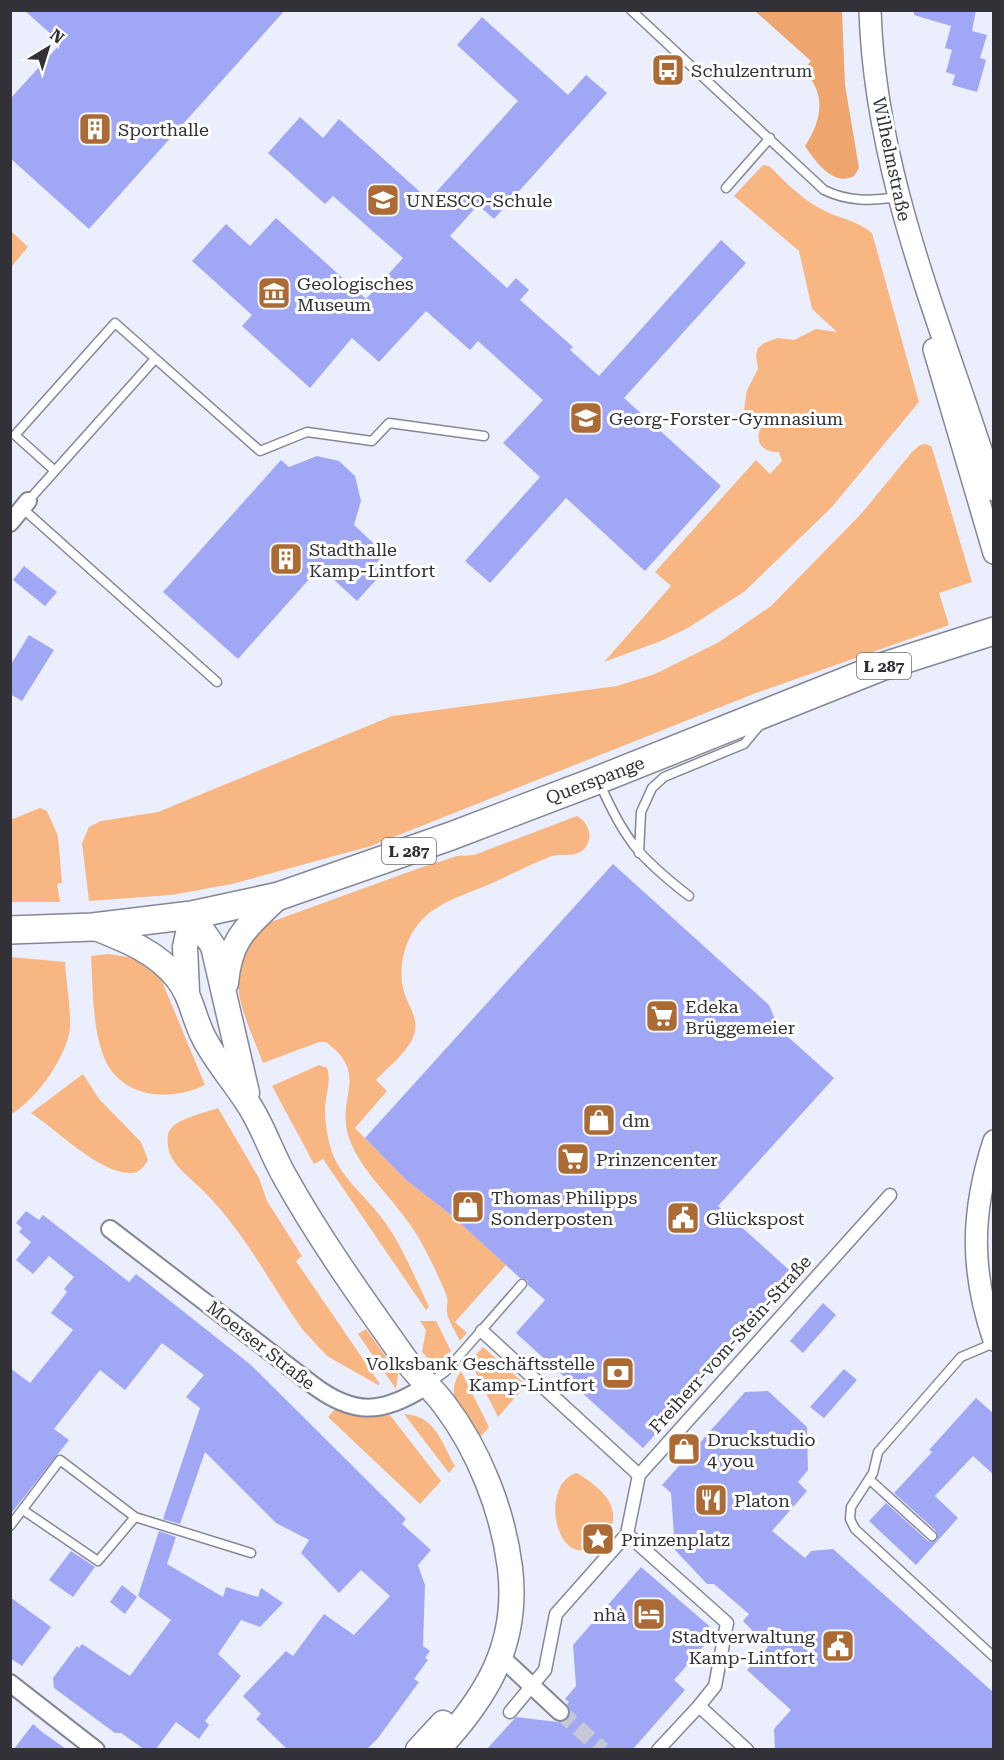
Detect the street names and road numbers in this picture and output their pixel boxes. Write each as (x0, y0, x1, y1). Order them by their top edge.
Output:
street label: Wilhelmstraße (869, 95, 915, 223)
road number: L 287 (857, 653, 911, 679)
street label: Querspange (543, 752, 647, 808)
road number: L 287 (382, 838, 436, 864)
street label: Freiherr-vom-Stein-Straße (645, 1251, 815, 1437)
street label: Moerser Straße (203, 1296, 319, 1394)

